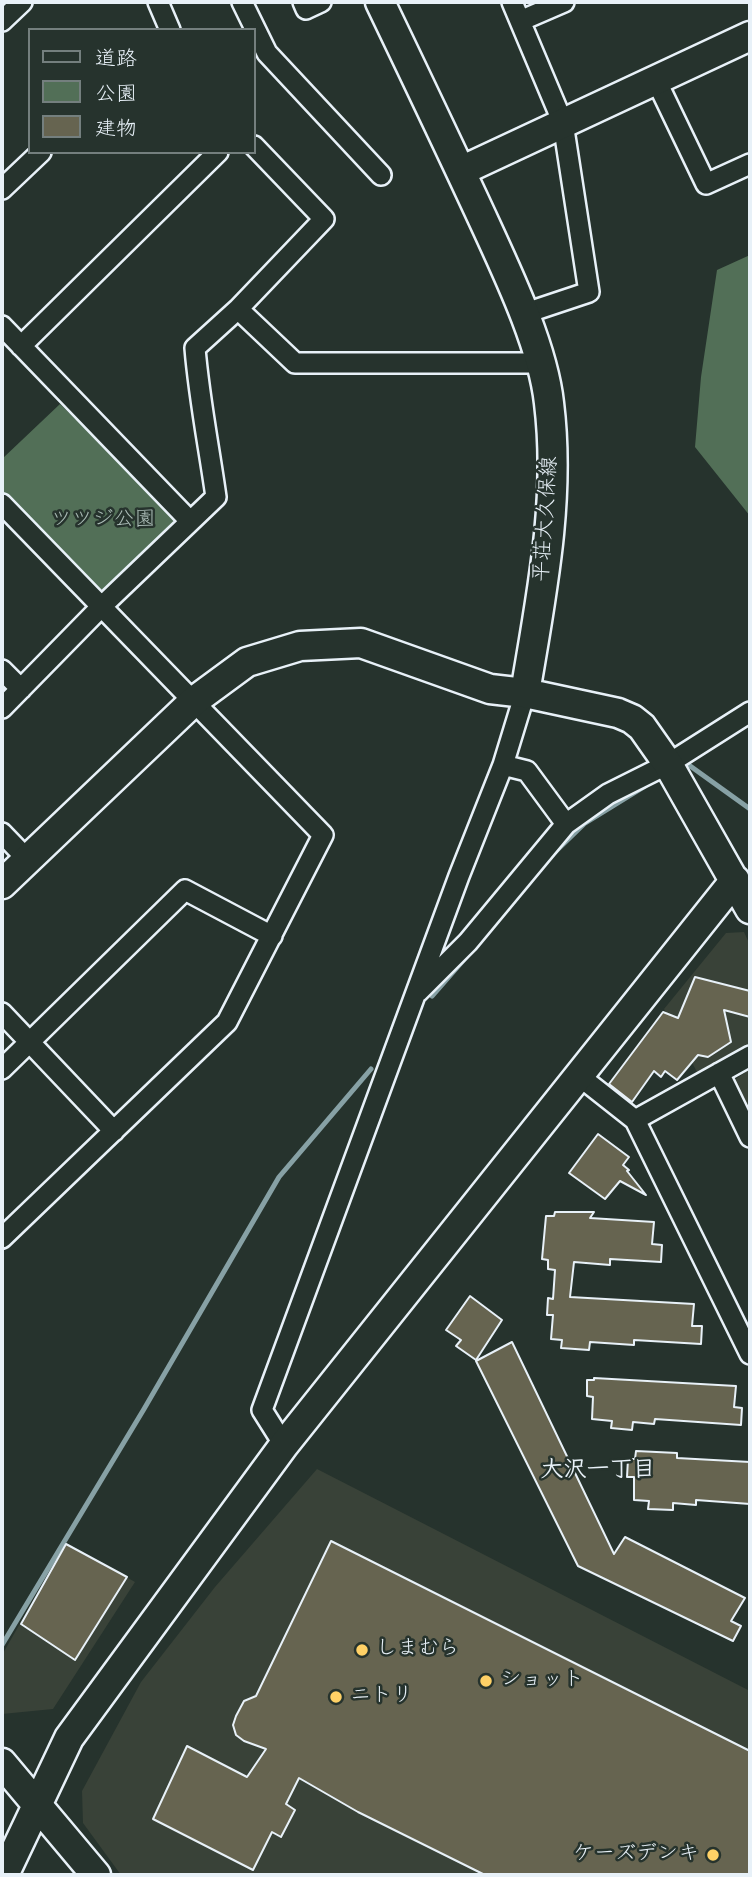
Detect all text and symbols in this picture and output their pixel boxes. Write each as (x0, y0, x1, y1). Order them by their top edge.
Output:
legend (28, 28, 256, 154)
text: 道路 (95, 44, 137, 73)
text: 公園 (95, 79, 137, 108)
text: 建物 (95, 114, 137, 143)
street label: 平荘大久保線 (530, 455, 564, 583)
park label: ツツジ公園 (51, 508, 155, 534)
district label: 大沢一丁目 (541, 1457, 655, 1485)
place label: しまむら (376, 1637, 460, 1663)
marker: しまむら (354, 1642, 370, 1658)
place label: ショット (500, 1668, 584, 1694)
marker: ショット (478, 1673, 494, 1689)
place label: ニトリ (350, 1684, 413, 1710)
marker: ニトリ (328, 1689, 344, 1705)
place label: ケーズデンキ (573, 1842, 699, 1868)
marker: ケーズデンキ (705, 1847, 721, 1863)

